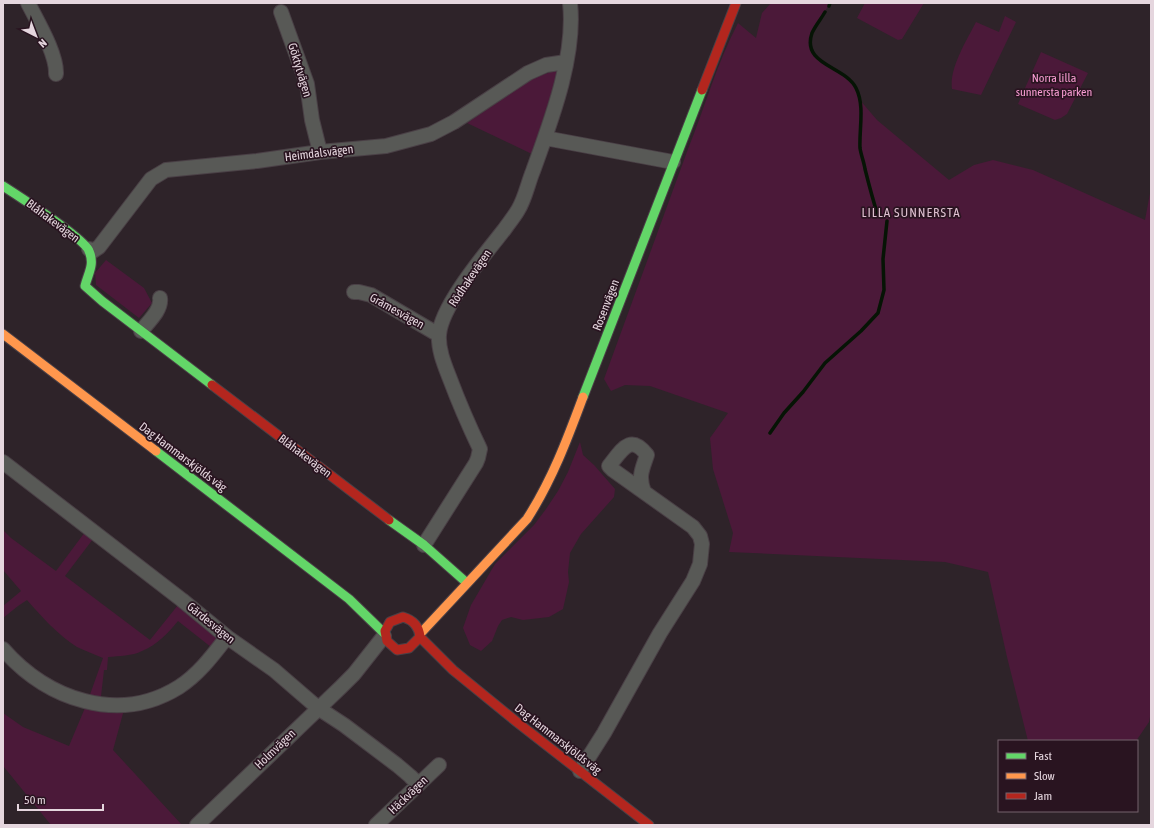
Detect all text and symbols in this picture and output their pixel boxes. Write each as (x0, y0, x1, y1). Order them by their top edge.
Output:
north arrow (16, 16, 56, 56)
text: N (36, 37, 49, 50)
street label: Göktytvägen (285, 41, 315, 99)
park label: Norra lilla sunnersta parken (1016, 71, 1092, 99)
street label: Heimdalsvägen (284, 142, 354, 164)
street label: Blåhakevägen (24, 197, 82, 245)
district label: LILLA SUNNERSTA (861, 205, 961, 220)
street label: Rödhakevägen (446, 247, 494, 309)
street label: Rosenvägen (590, 277, 622, 333)
street label: Gråmesvägen (367, 290, 427, 332)
street label: Dag Hammarskjölds väg (136, 419, 230, 495)
street label: Blåhakevägen (276, 432, 334, 480)
street label: Gärdesvägen (184, 599, 238, 647)
street label: Dag Hammarskjölds väg (512, 701, 605, 778)
street label: Holmvägen (252, 726, 298, 772)
legend (998, 740, 1138, 812)
text: Fast (1034, 749, 1052, 763)
text: Slow (1034, 769, 1055, 783)
street label: Häckvägen (386, 773, 430, 817)
scale bar (18, 786, 103, 812)
text: Jam (1034, 789, 1052, 803)
text: 50 m (24, 793, 46, 807)

